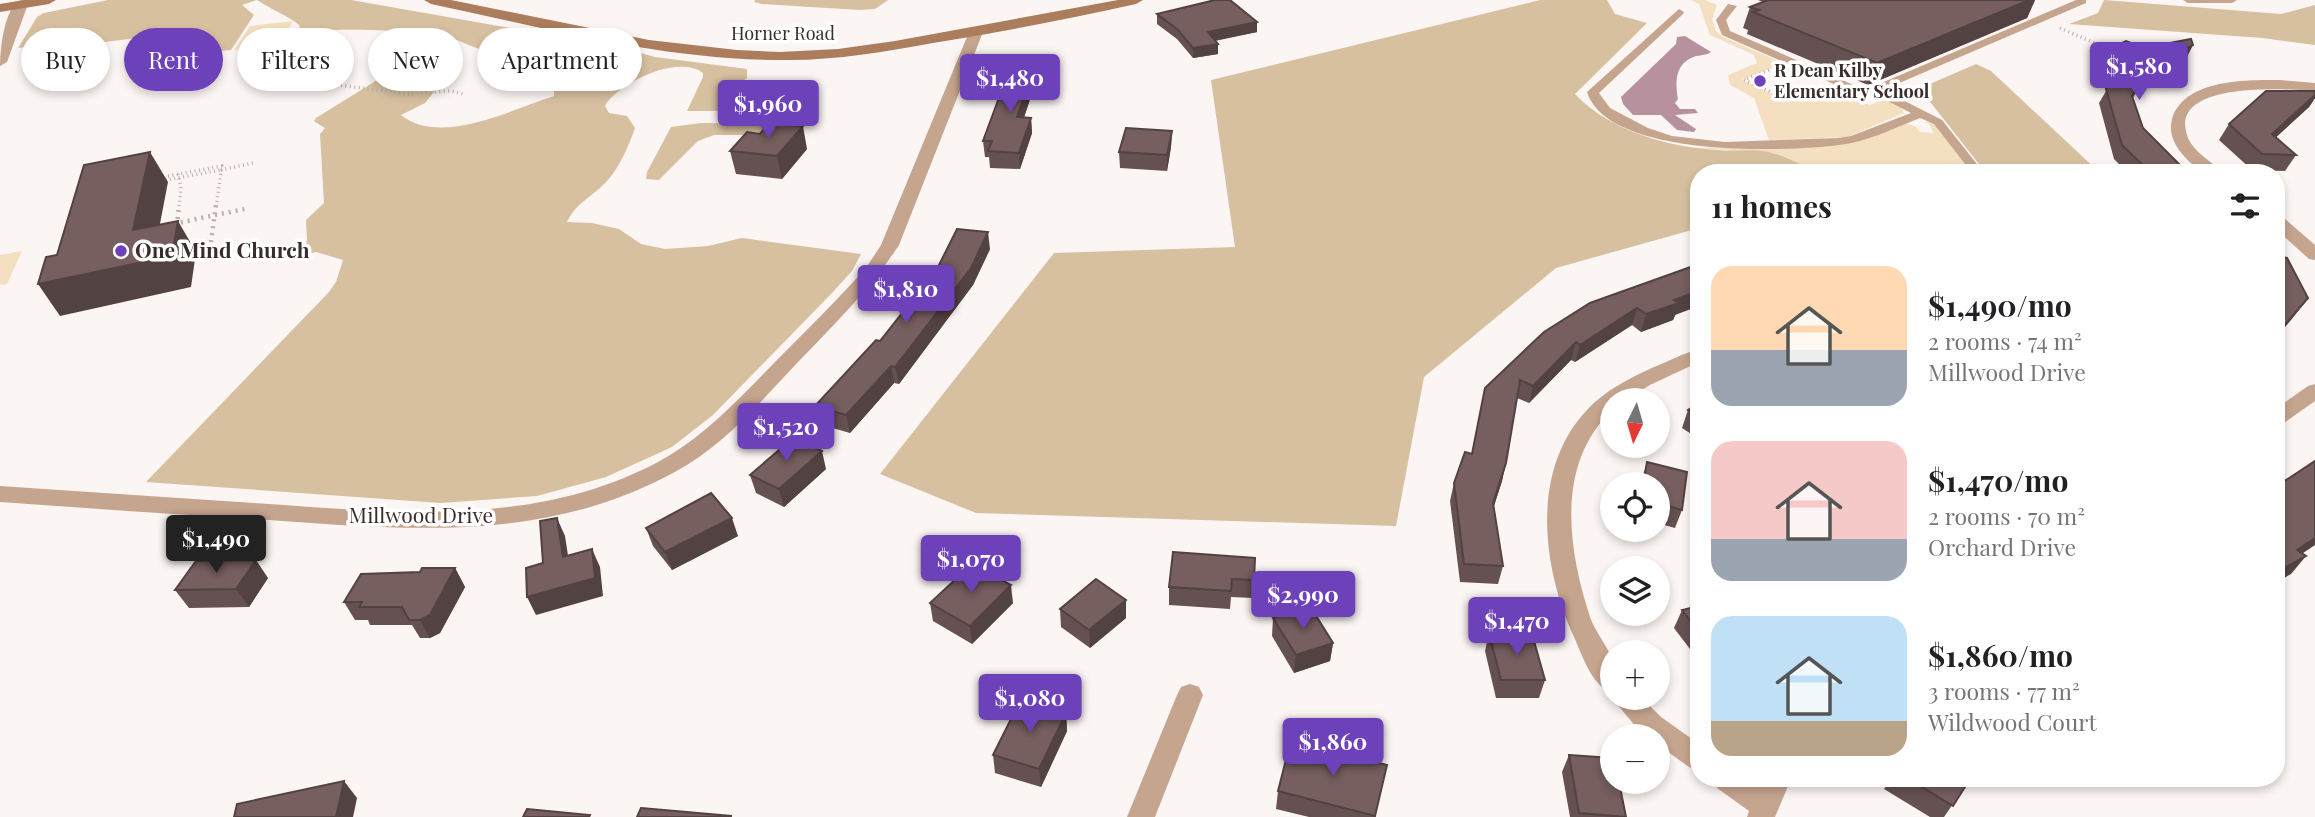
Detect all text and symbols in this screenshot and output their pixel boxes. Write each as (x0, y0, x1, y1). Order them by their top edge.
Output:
street label: Horner Road (731, 21, 836, 45)
chip: Buy (21, 28, 110, 91)
chip: Rent (124, 28, 223, 91)
chip: Filters (237, 28, 354, 91)
chip: New (368, 28, 463, 91)
chip: Apartment (477, 28, 642, 91)
pin: $1,580 (2082, 42, 2196, 102)
text: $1,580 (2106, 49, 2172, 80)
pin: $1,480 (953, 54, 1067, 114)
place label: R Dean Kilby Elementary School (1774, 58, 1930, 103)
text: $1,480 (976, 61, 1044, 92)
marker: R Dean Kilby Elementary School (1752, 73, 1768, 89)
pin: $1,960 (711, 80, 825, 140)
text: $1,960 (734, 87, 802, 118)
text: 11 homes (1711, 186, 1832, 226)
icon: filters (2226, 187, 2264, 225)
place label: One Mind Church (135, 235, 310, 263)
marker: One Mind Church (113, 243, 129, 259)
pin: $1,810 (849, 266, 963, 325)
text: $1,810 (874, 272, 938, 303)
text: $1,490/mo (1928, 285, 2072, 325)
icon: home (1767, 294, 1851, 378)
text: 2 rooms · 74 m² (1928, 325, 2082, 356)
text: Millwood Drive (1928, 356, 2086, 387)
north arrow (1600, 388, 1670, 458)
map controls (1600, 388, 1670, 794)
pin: $1,520 (729, 404, 843, 463)
text: $1,520 (753, 410, 819, 441)
text: $1,470/mo (1928, 460, 2068, 500)
icon: home (1767, 469, 1851, 553)
button: locate (1600, 472, 1670, 542)
street label: Millwood Drive (349, 500, 493, 528)
text: 2 rooms · 70 m² (1928, 500, 2085, 531)
pin: $1,490 (159, 516, 273, 575)
text: $1,490 (182, 522, 250, 553)
text: Orchard Drive (1928, 531, 2076, 562)
pin: $1,070 (914, 536, 1028, 595)
text: $1,070 (937, 542, 1005, 573)
button: layers (1600, 556, 1670, 626)
pin: $2,990 (1246, 572, 1360, 631)
text: $2,990 (1267, 578, 1339, 609)
pin: $1,470 (1460, 598, 1574, 657)
text: $1,470 (1484, 604, 1550, 635)
text: $1,860/mo (1928, 635, 2073, 675)
button: + (1600, 640, 1670, 710)
icon: home (1767, 644, 1851, 728)
pin: $1,080 (973, 674, 1087, 734)
text: 3 rooms · 77 m² (1928, 675, 2080, 706)
text: $1,080 (995, 681, 1065, 712)
text: Wildwood Court (1928, 706, 2097, 737)
pin: $1,860 (1276, 718, 1390, 778)
button: − (1600, 724, 1670, 794)
text: $1,860 (1299, 725, 1367, 756)

